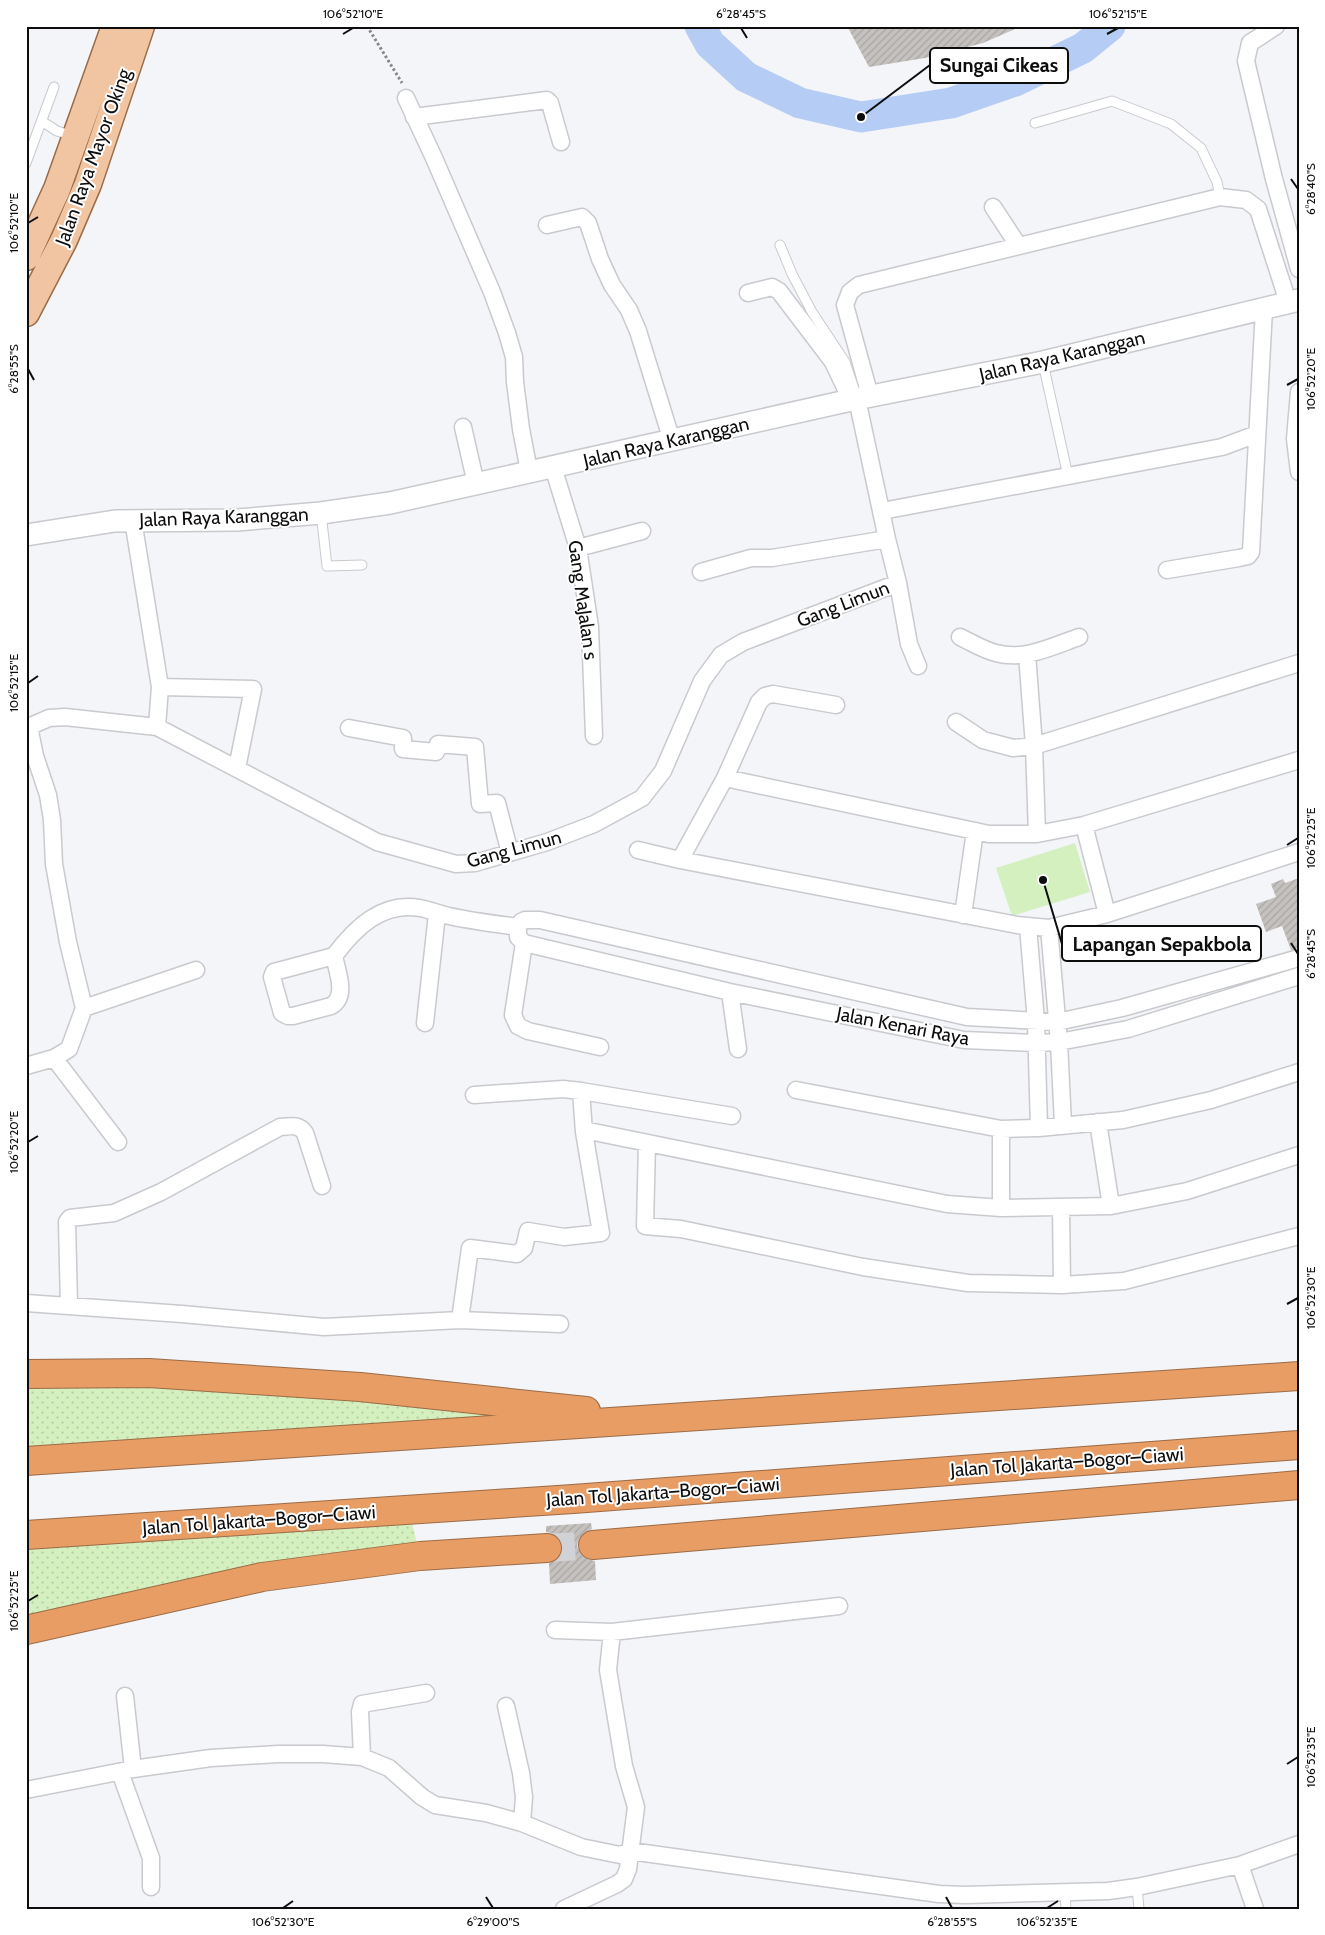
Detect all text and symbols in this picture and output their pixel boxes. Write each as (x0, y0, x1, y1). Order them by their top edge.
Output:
text: 106°52'10"E (323, 6, 383, 21)
text: 6°28'45"S (716, 6, 766, 21)
text: 106°52'15"E (1089, 6, 1147, 21)
callout: Sungai Cikeas (930, 48, 1068, 83)
text: Sungai Cikeas (940, 53, 1058, 77)
street label: Jalan Raya Mayor Oking (50, 65, 136, 250)
text: 6°28'40"S (1303, 163, 1318, 215)
text: 106°52'10"E (6, 193, 21, 253)
street label: Jalan Raya Karanggan (976, 326, 1147, 386)
text: 6°28'55"S (6, 344, 21, 394)
text: 106°52'20"E (1303, 347, 1318, 410)
street label: Jalan Raya Karanggan (580, 412, 751, 472)
street label: Jalan Raya Karanggan (138, 503, 309, 531)
street label: Gang MaJalan s (563, 539, 603, 661)
street label: Gang Limun (794, 576, 892, 632)
text: 106°52'15"E (6, 654, 21, 712)
text: 106°52'25"E (1303, 807, 1318, 868)
street label: Gang Limun (464, 825, 564, 873)
callout: Lapangan Sepakbola (1062, 926, 1261, 961)
text: 6°28'45"S (1303, 929, 1318, 979)
text: Lapangan Sepakbola (1073, 932, 1252, 956)
street label: Jalan Kenari Raya (834, 1002, 971, 1050)
text: 106°52'20"E (6, 1110, 21, 1173)
text: 106°52'30"E (1303, 1266, 1318, 1329)
street label: Jalan Tol Jakarta–Bogor–Ciawi (949, 1442, 1184, 1482)
street label: Jalan Tol Jakarta–Bogor–Ciawi (545, 1472, 780, 1512)
street label: Jalan Tol Jakarta–Bogor–Ciawi (141, 1500, 376, 1540)
text: 106°52'25"E (6, 1570, 21, 1631)
text: 106°52'35"E (1303, 1726, 1318, 1787)
text: 106°52'30"E (252, 1914, 315, 1929)
text: 6°29'00"S (467, 1914, 519, 1929)
text: 6°28'55"S (927, 1914, 977, 1929)
text: 106°52'35"E (1017, 1914, 1078, 1929)

